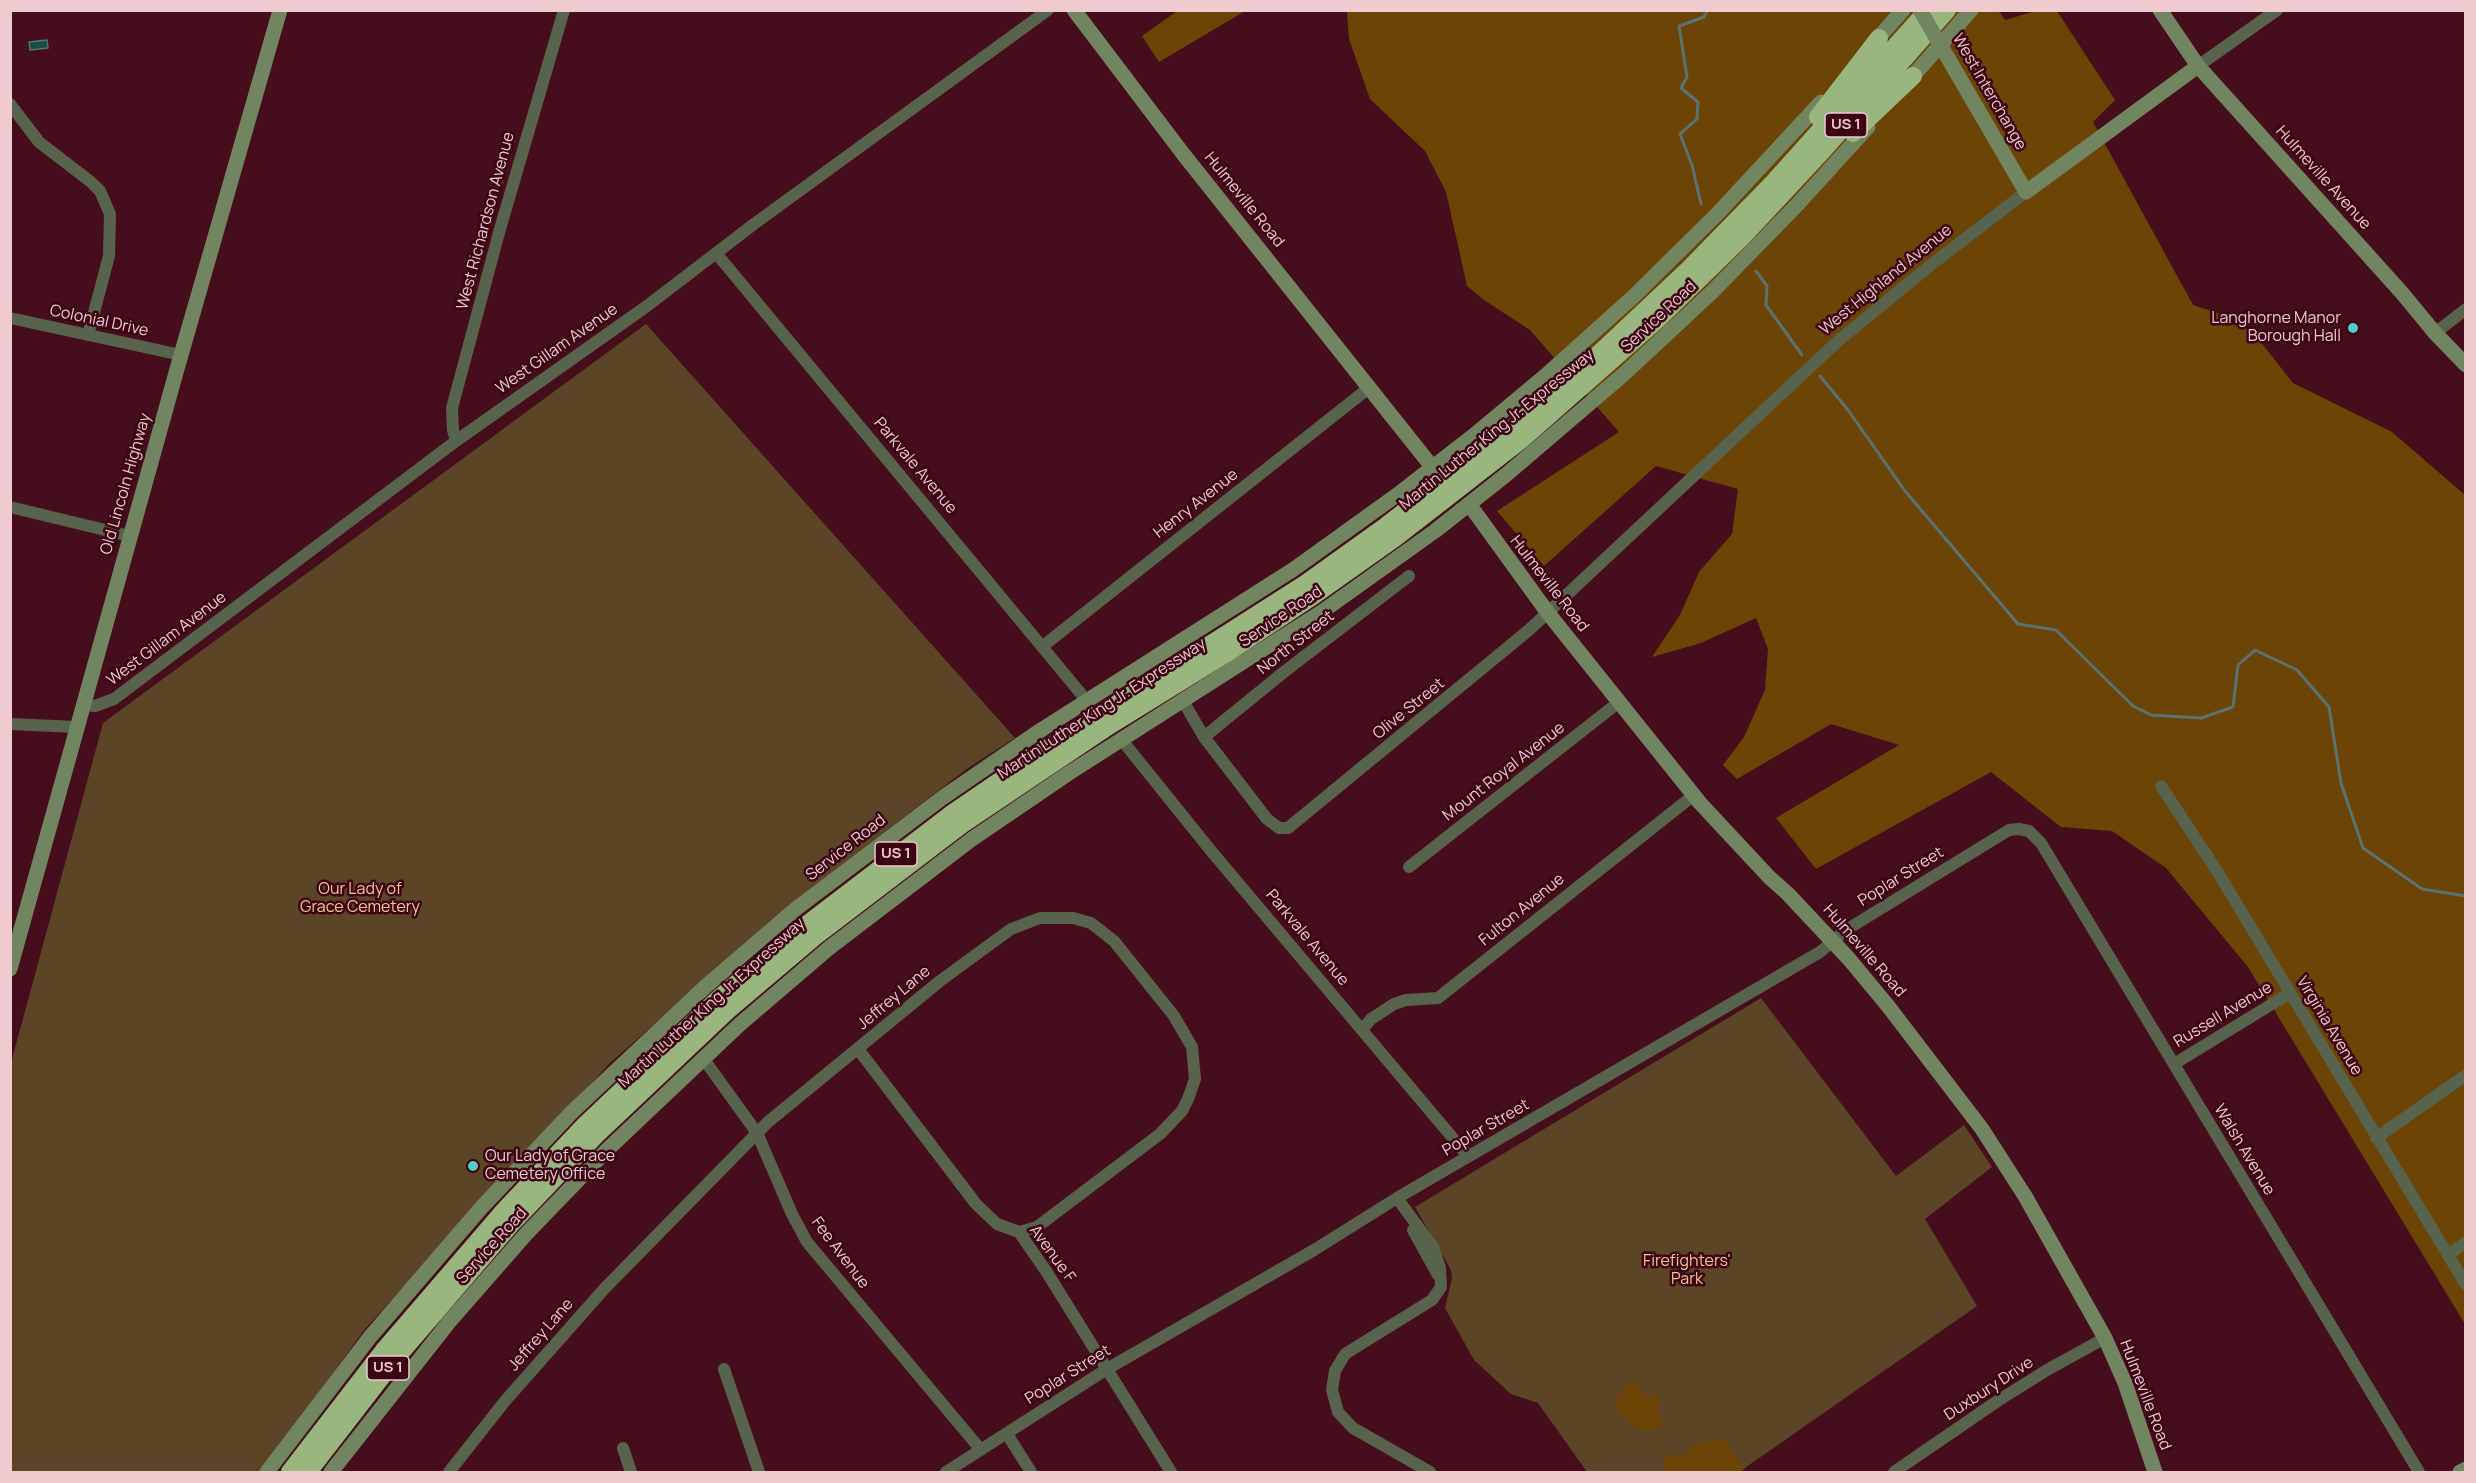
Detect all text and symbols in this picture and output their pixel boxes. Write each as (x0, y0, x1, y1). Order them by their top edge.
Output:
street label: West Interchange (1948, 30, 2030, 154)
road number: US 1 (1825, 113, 1867, 137)
street label: Hulmeville Avenue (2271, 122, 2375, 234)
street label: West Richardson Avenue (453, 130, 519, 312)
street label: Hulmeville Road (1200, 149, 1288, 251)
street label: West Highland Avenue (1816, 221, 1956, 339)
street label: Service Road (1617, 277, 1701, 357)
street label: West Gillam Avenue (492, 300, 622, 398)
street label: Colonial Drive (48, 301, 150, 341)
place label: Langhorne Manor Borough Hall (2211, 309, 2341, 347)
marker: Langhorne Manor Borough Hall (2346, 321, 2360, 335)
street label: Martin Luther King Jr. Expressway (1396, 346, 1598, 514)
street label: Old Lincoln Highway (97, 411, 155, 557)
street label: Parkvale Avenue (869, 414, 961, 518)
street label: Henry Avenue (1150, 465, 1242, 543)
street label: Hulmeville Road (1506, 532, 1592, 636)
street label: Service Road (1236, 582, 1326, 652)
street label: West Gillam Avenue (104, 588, 230, 690)
street label: North Street (1254, 607, 1338, 679)
street label: Martin Luther King Jr. Expressway (994, 634, 1210, 784)
street label: Olive Street (1369, 674, 1449, 744)
street label: Mount Royal Avenue (1439, 718, 1569, 826)
street label: Service Road (802, 811, 890, 885)
road number: US 1 (875, 842, 917, 866)
street label: Poplar Street (1855, 843, 1947, 911)
street label: Fulton Avenue (1475, 870, 1569, 950)
park label: Our Lady of Grace Cemetery (300, 880, 420, 918)
street label: Parkvale Avenue (1261, 886, 1353, 990)
street label: Hulmeville Road (1819, 901, 1909, 1001)
street label: Martin Luther King Jr. Expressway (615, 914, 809, 1092)
street label: Jeffrey Lane (853, 962, 935, 1034)
street label: Virginia Avenue (2292, 973, 2366, 1079)
street label: Russell Avenue (2170, 978, 2276, 1052)
street label: Poplar Street (1439, 1095, 1533, 1161)
street label: Walsh Avenue (2209, 1101, 2279, 1199)
place label: Our Lady of Grace Cemetery Office (485, 1147, 615, 1185)
marker: Our Lady of Grace Cemetery Office (466, 1159, 480, 1173)
street label: Service Road (453, 1204, 531, 1288)
street label: Fee Avenue (807, 1213, 873, 1293)
street label: Avenue F (1025, 1222, 1079, 1286)
park label: Firefighters' Park (1643, 1252, 1731, 1290)
street label: Jeffrey Lane (504, 1295, 578, 1375)
street label: Hulmeville Road (2115, 1337, 2175, 1453)
street label: Poplar Street (1022, 1341, 1114, 1409)
street label: Duxbury Drive (1941, 1353, 2037, 1425)
road number: US 1 (367, 1356, 409, 1380)

